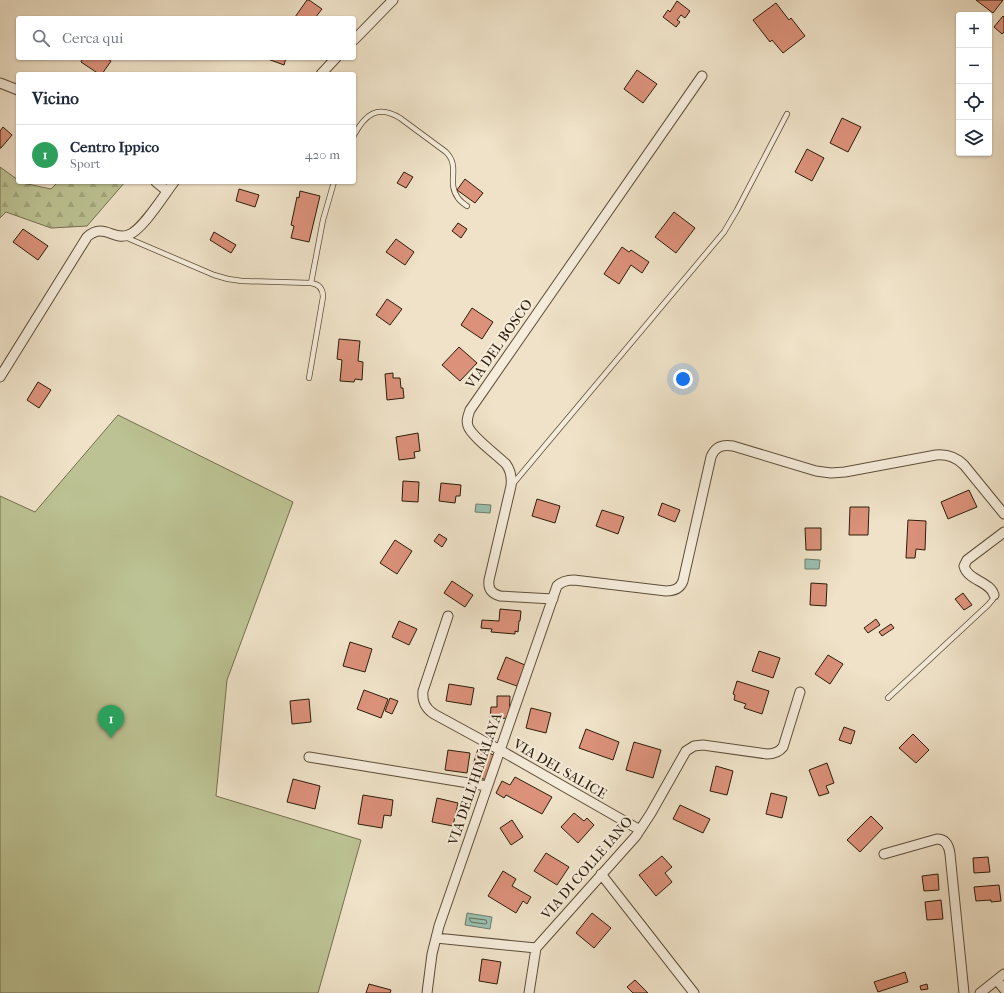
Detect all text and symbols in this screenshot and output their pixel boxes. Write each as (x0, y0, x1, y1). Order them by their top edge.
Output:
map controls (956, 12, 992, 156)
button: + (956, 12, 992, 48)
search box (16, 16, 356, 60)
icon: search (30, 27, 52, 49)
text: Cerca qui (62, 29, 123, 47)
button: − (956, 48, 992, 84)
button: locate (956, 84, 992, 120)
text: Vicino (32, 88, 79, 108)
button: layers (956, 120, 992, 156)
text: Centro Ippico (70, 138, 159, 156)
text: 1 (43, 147, 47, 162)
text: 420 m (305, 147, 340, 162)
text: Sport (70, 156, 101, 171)
street label: VIA DEL BOSCO (461, 296, 536, 393)
your location (673, 369, 693, 389)
pin: 1 (98, 705, 124, 738)
street label: VIA DELL'HIMALAYA (444, 710, 506, 848)
street label: VIA DEL SALICE (509, 735, 610, 803)
street label: VIA DI COLLE IANO (537, 813, 636, 924)

